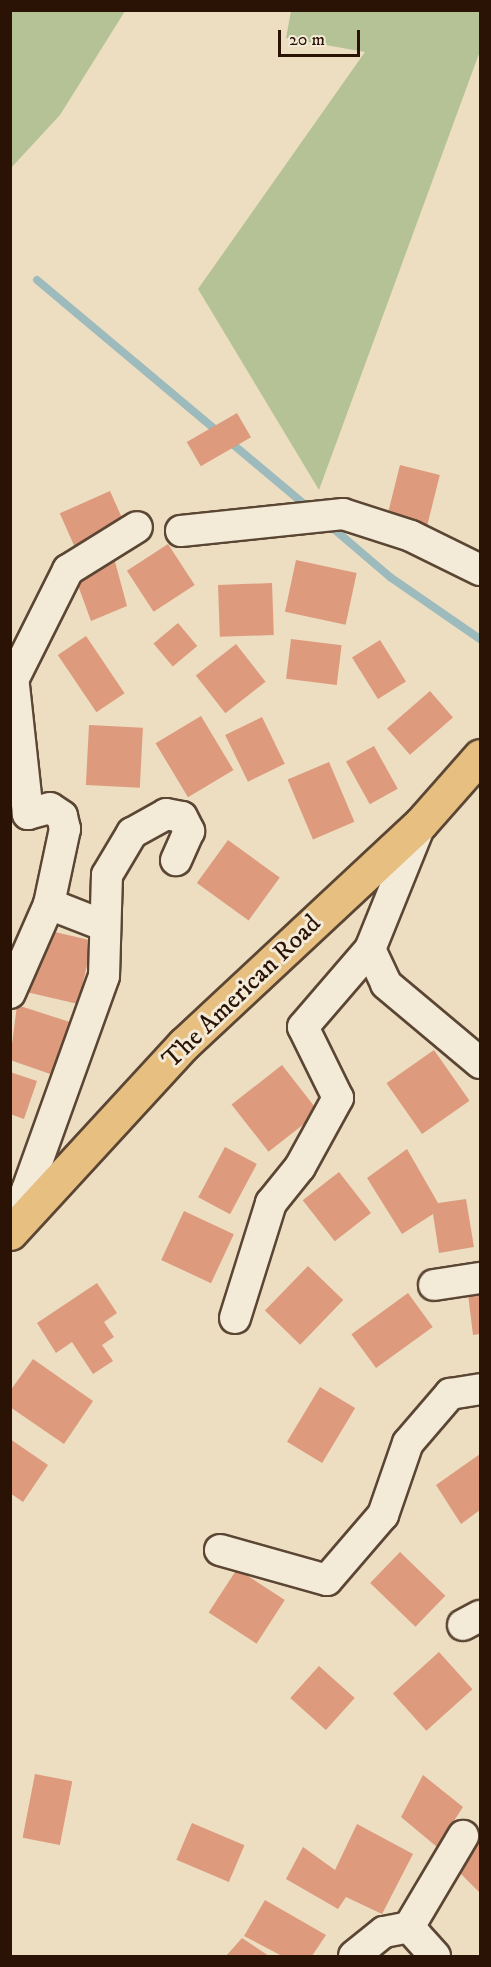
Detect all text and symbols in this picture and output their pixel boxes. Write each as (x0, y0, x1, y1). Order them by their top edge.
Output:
scale bar (281, 18, 364, 56)
text: 20 m (289, 29, 325, 51)
street label: The American Road (156, 909, 328, 1075)

